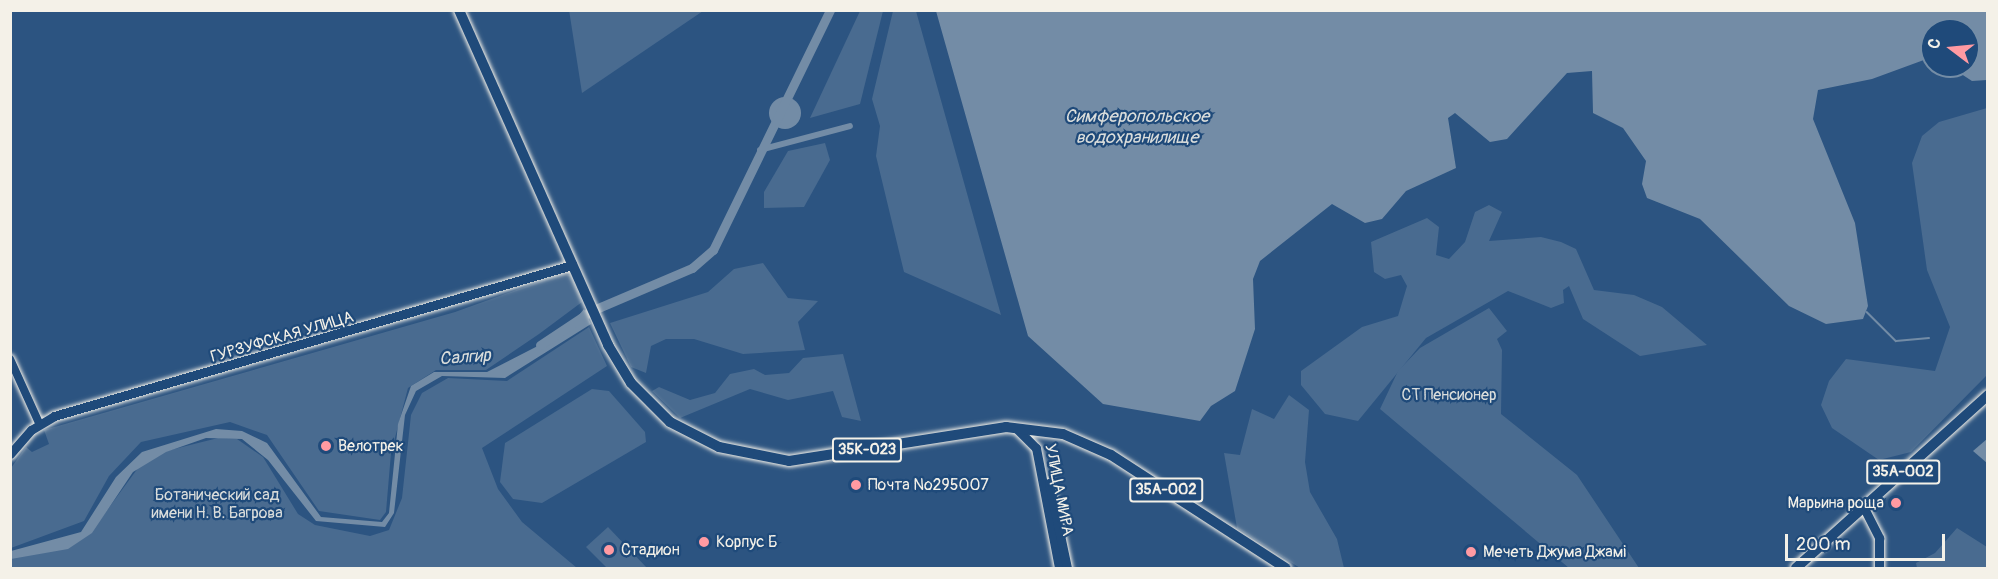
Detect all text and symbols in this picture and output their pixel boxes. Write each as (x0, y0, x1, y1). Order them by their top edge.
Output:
north arrow (1920, 18, 1980, 78)
text: С (1924, 36, 1946, 51)
water label: Симферопольское водохранилище (1065, 107, 1209, 150)
street label: ГУРЗУФСКАЯ УЛИЦА (208, 307, 356, 367)
water label: Салгир (439, 345, 491, 371)
park label: СТ Пенсионер (1402, 385, 1496, 405)
place label: Велотрек (338, 436, 404, 456)
road number: 35К-023 (831, 438, 903, 462)
marker: Велотрек (319, 439, 333, 453)
street label: УЛИЦА МИРА (1041, 442, 1077, 538)
road number: 35А-002 (1866, 460, 1940, 484)
place label: Почта №295007 (868, 475, 989, 495)
marker: Почта №295007 (849, 478, 863, 492)
road number: 35А-002 (1128, 478, 1204, 502)
park label: Ботанический сад имени Н. В. Багрова (151, 485, 283, 523)
place label: Марьина роща (1788, 493, 1884, 513)
marker: Марьина роща (1889, 496, 1903, 510)
scale bar (1788, 522, 1948, 560)
place label: Корпус Б (716, 532, 778, 552)
text: 200 m (1796, 533, 1851, 556)
marker: Корпус Б (697, 535, 711, 549)
place label: Стадион (621, 540, 680, 560)
place label: Мечеть Джума Джамі (1483, 542, 1626, 562)
marker: Стадион (602, 543, 616, 557)
marker: Мечеть Джума Джамі (1464, 545, 1478, 559)

